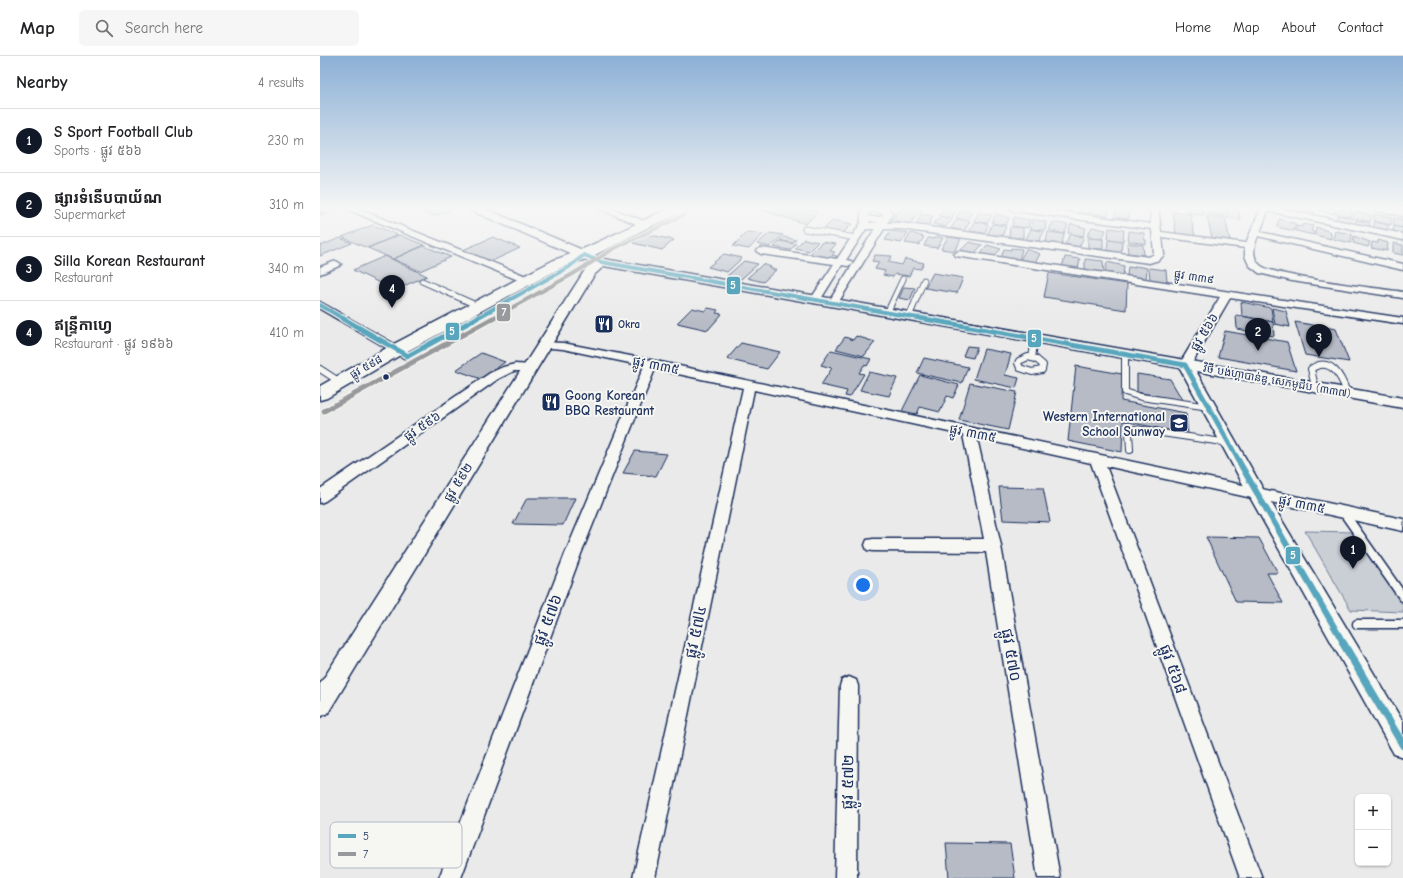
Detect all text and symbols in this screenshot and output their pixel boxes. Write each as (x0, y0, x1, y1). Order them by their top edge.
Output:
search box (79, 10, 359, 46)
text: Map (20, 17, 55, 39)
icon: search (93, 17, 115, 39)
text: Search here (125, 19, 203, 37)
text: Home (1175, 19, 1211, 36)
text: Map (1233, 19, 1259, 36)
text: About (1281, 19, 1316, 36)
text: Contact (1338, 19, 1383, 36)
text: Nearby (16, 73, 67, 92)
text: 4 results (258, 75, 304, 90)
text: S Sport Football Club (54, 123, 193, 141)
text: 1 (26, 133, 32, 148)
text: 230 m (268, 133, 304, 148)
text: Sports · ផ្លូវ ៥៦៦ (54, 143, 142, 158)
text: ផ្សារទំនើបបាយ័ណ (54, 189, 162, 207)
text: 2 (26, 197, 32, 212)
text: 310 m (269, 197, 304, 212)
text: Supermarket (54, 207, 125, 222)
text: Silla Korean Restaurant (54, 252, 205, 270)
text: 3 (26, 261, 32, 276)
text: 340 m (268, 261, 304, 276)
street label: ផ្លូវ ៣៣៩ (1173, 267, 1215, 290)
text: Restaurant (54, 270, 113, 285)
pin: 4 (379, 275, 405, 308)
line badge: 5 (726, 276, 741, 295)
text: 5 (730, 279, 736, 292)
line badge: 7 (496, 303, 511, 322)
text: 7 (502, 306, 507, 319)
street label: ផ្លូវ ៥៦៦ (1187, 310, 1224, 356)
restaurant icon: Okra (593, 313, 615, 335)
text: ឥន្ទ្រីកាហ្វេ (54, 316, 112, 334)
place label: Okra (618, 318, 640, 331)
pin: 2 (1245, 318, 1271, 351)
line badge: 5 (445, 322, 460, 341)
pin: 3 (1306, 324, 1332, 357)
text: 4 (26, 325, 32, 340)
text: 410 m (270, 325, 304, 340)
text: 5 (449, 325, 455, 338)
line badge: 5 (1027, 329, 1042, 348)
text: 5 (1031, 332, 1037, 345)
text: Restaurant · ផ្លូវ ១៩៦៦ (54, 336, 174, 351)
street label: ផ្លូវ ៥៩៨ (348, 353, 386, 384)
street label: ផ្លូវ ៣៣៥ (630, 353, 681, 381)
street label: វិថី បង់ហ្គាបាន់ឌូ សេកមូជីប (៣៣៧) (1202, 360, 1352, 401)
unlabelled marker (381, 372, 391, 382)
place label: Goong Korean BBQ Restaurant (565, 388, 655, 418)
restaurant icon: Goong Korean BBQ Restaurant (540, 391, 562, 413)
street label: ផ្លូវ ៥៩៦ (401, 408, 446, 447)
place label: Western International School Sunway (1043, 409, 1165, 439)
school or university icon: Western International School Sunway (1168, 412, 1190, 434)
street label: ផ្លូវ ៣៣៥ (947, 421, 998, 449)
street label: ផ្លូវ ៥៩២ (440, 460, 479, 506)
street label: ផ្លូវ ៣៣៥ (1276, 492, 1327, 520)
pin: 1 (1340, 536, 1366, 569)
line badge: 5 (1285, 546, 1301, 565)
text: 5 (1290, 549, 1296, 562)
your location (853, 575, 873, 595)
street label: ផ្លូវ ៥៧៦ (530, 592, 570, 650)
street label: ផ្លូវ ៥៧៤ (682, 604, 715, 661)
street label: ផ្លូវ ៥៧០ (993, 627, 1025, 684)
street label: ផ្លូវ ៥៦៨ (1151, 642, 1190, 698)
street label: ផ្លូវ ៥៧២ (839, 754, 862, 810)
map controls (1355, 794, 1391, 866)
button: + (1355, 794, 1391, 830)
legend (330, 822, 462, 868)
text: 5 (363, 830, 369, 843)
button: − (1355, 830, 1391, 866)
text: 7 (363, 848, 368, 861)

